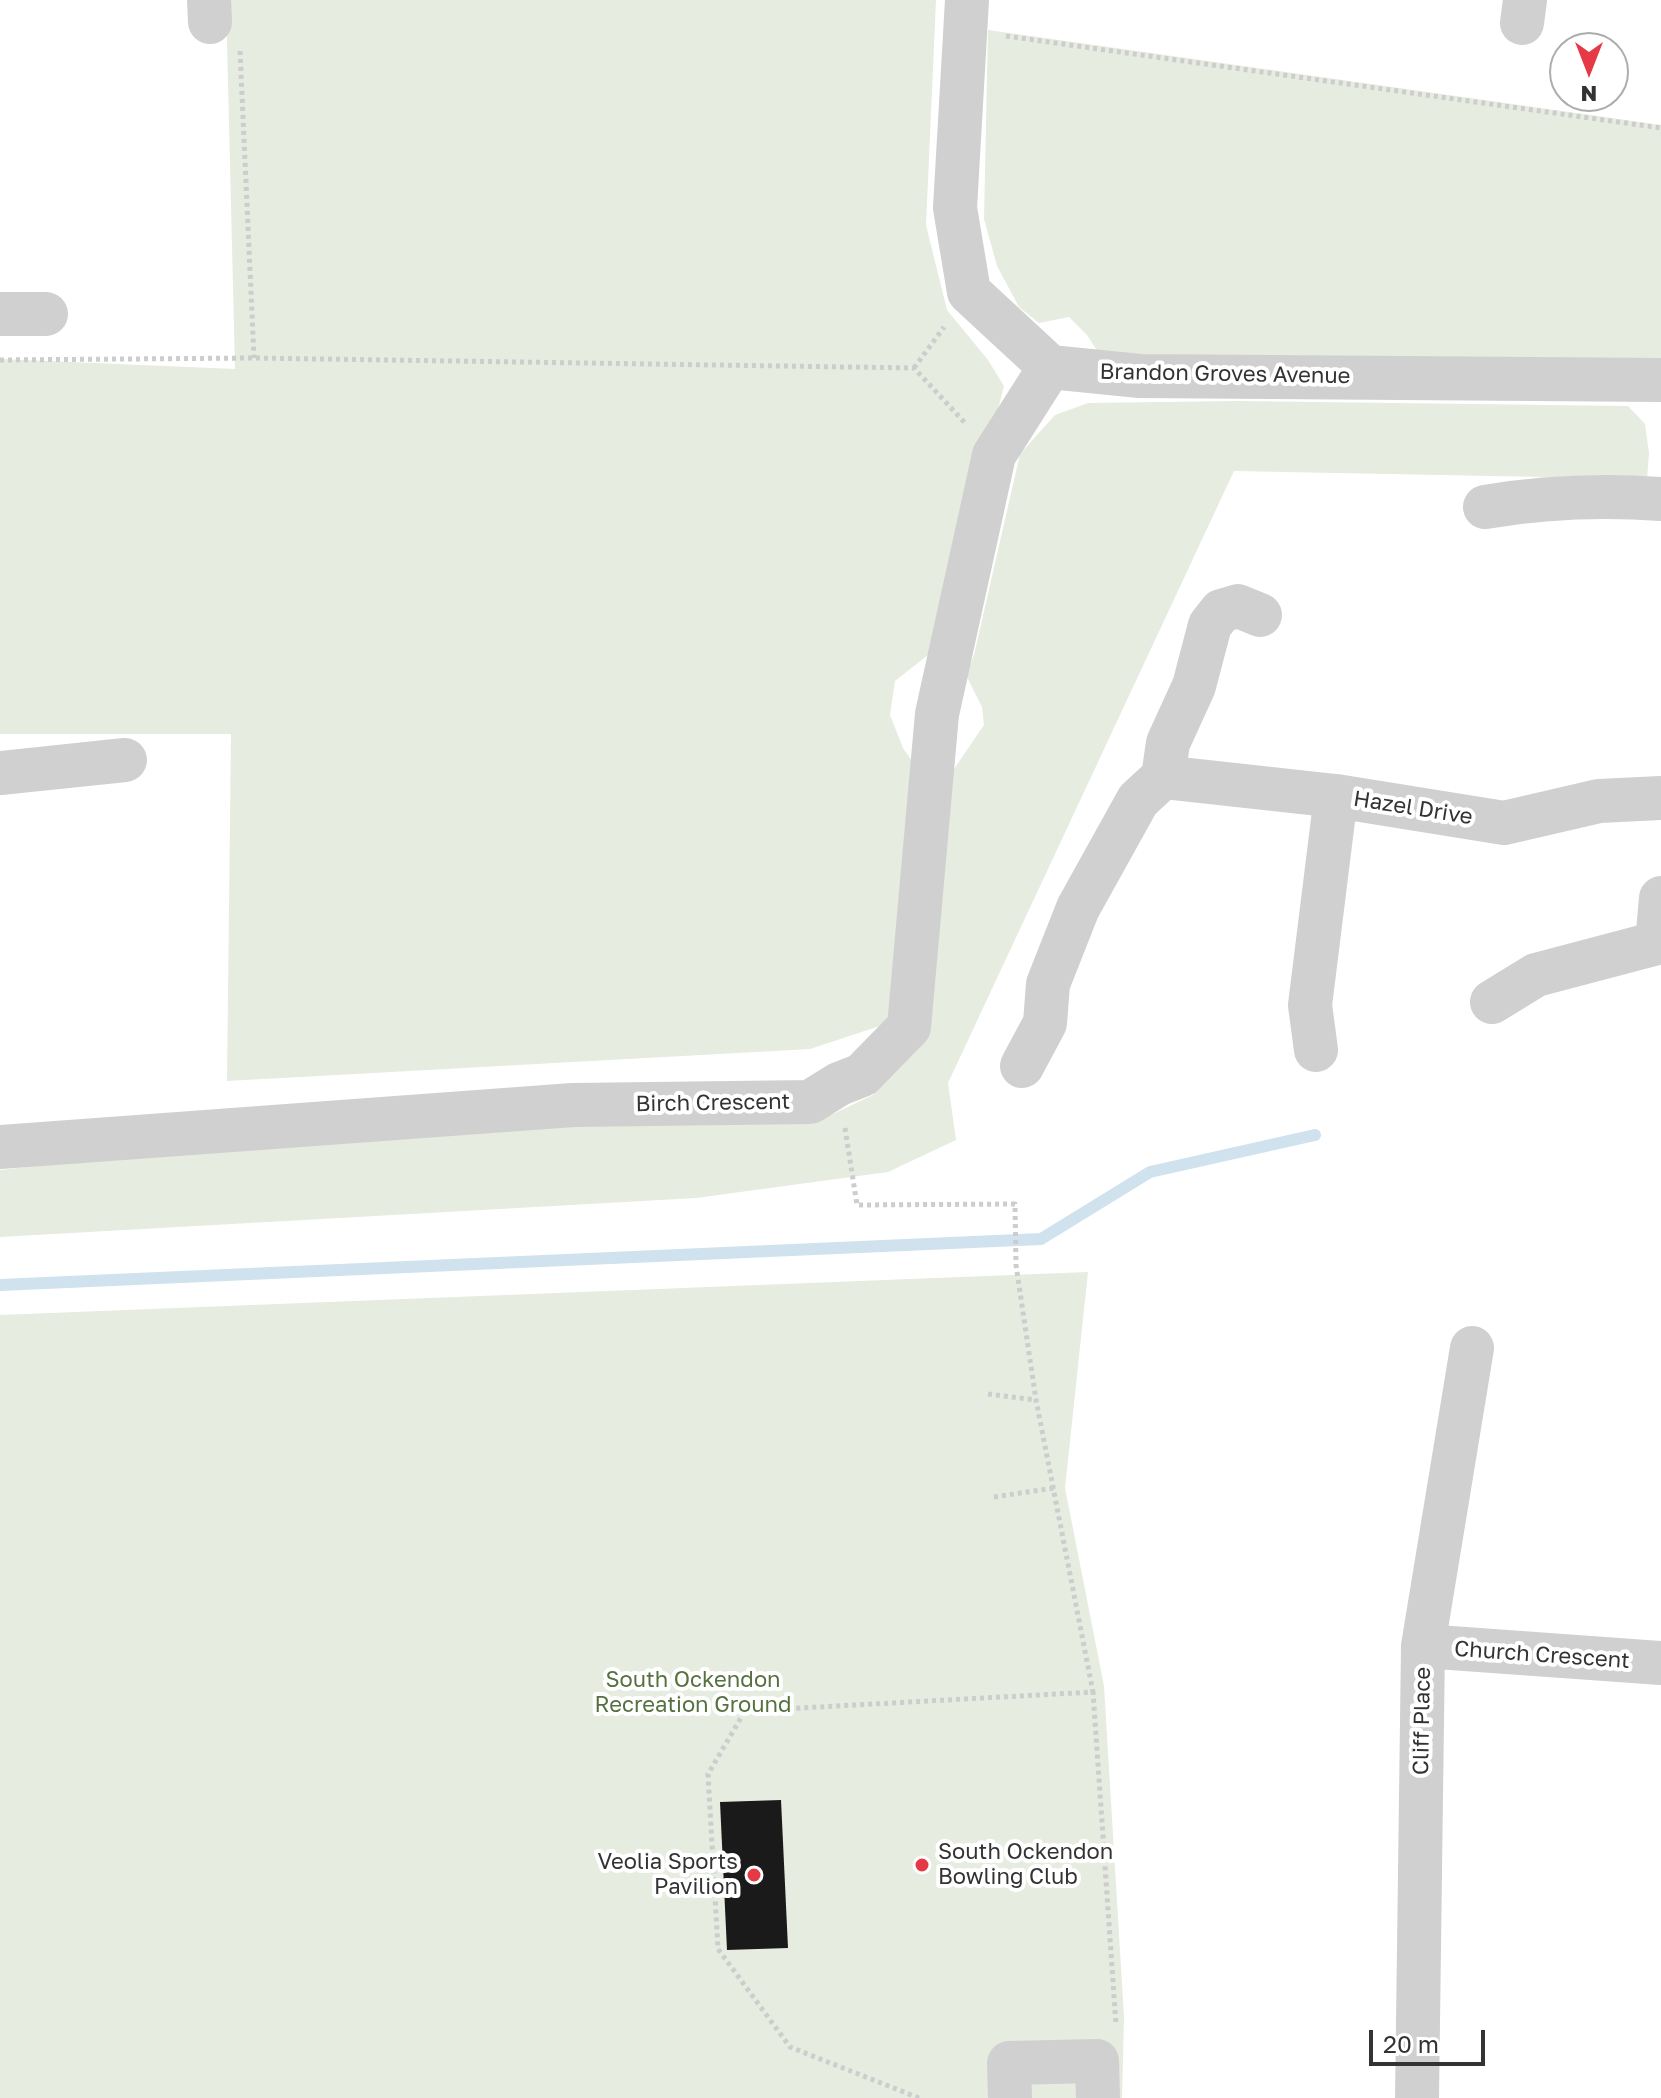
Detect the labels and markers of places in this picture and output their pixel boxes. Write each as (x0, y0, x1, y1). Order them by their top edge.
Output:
place label: South Ockendon Bowling Club (938, 1839, 1113, 1890)
place label: Veolia Sports Pavilion (597, 1849, 738, 1900)
marker: South Ockendon Bowling Club (913, 1856, 931, 1874)
marker: Veolia Sports Pavilion (745, 1866, 763, 1884)

